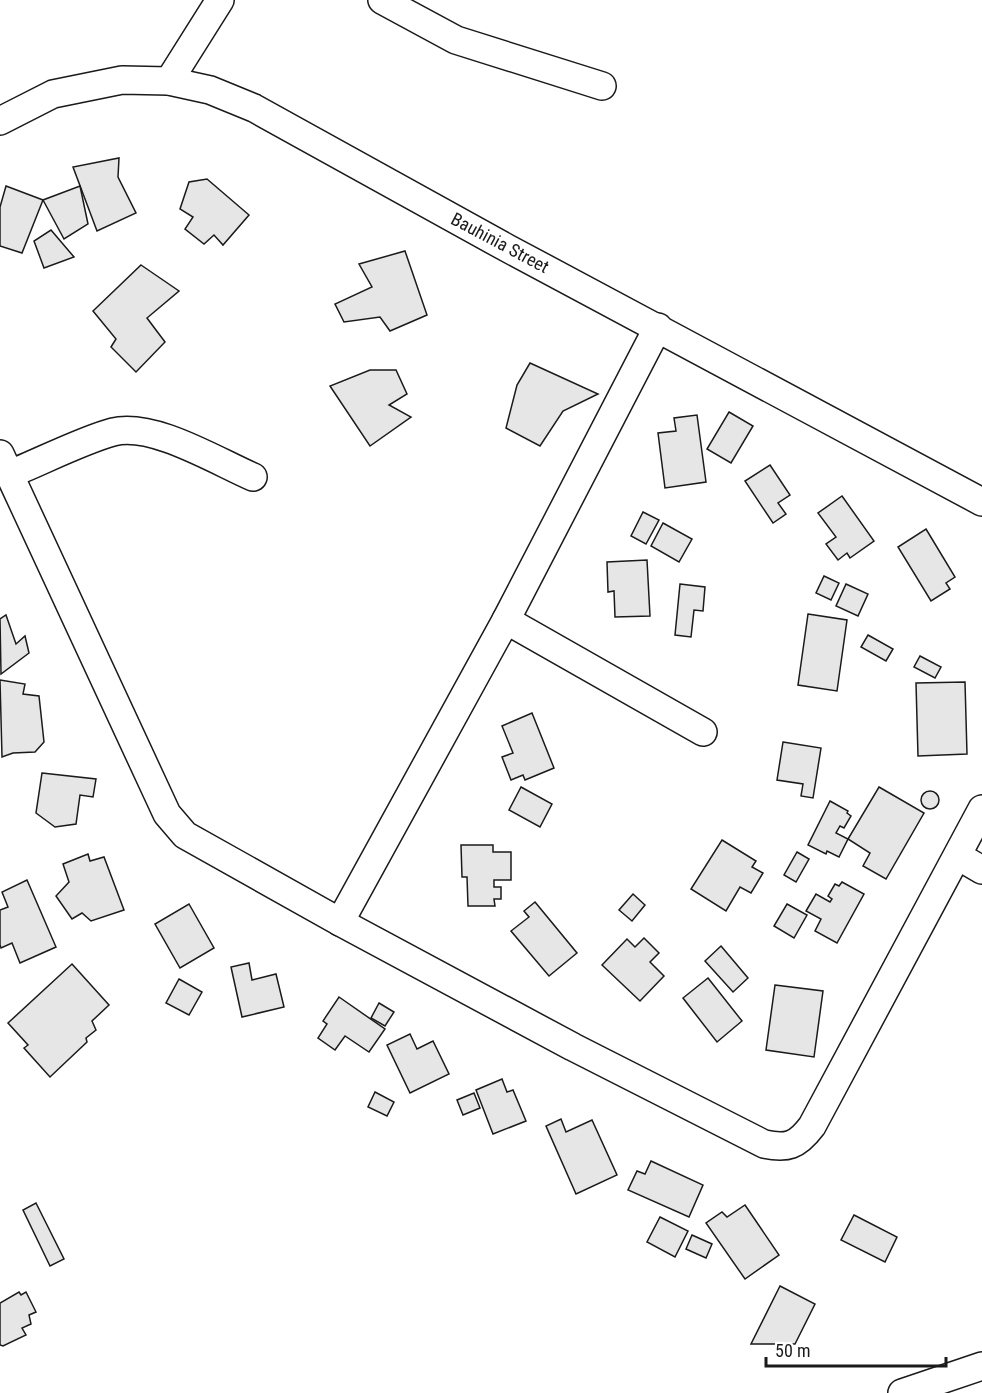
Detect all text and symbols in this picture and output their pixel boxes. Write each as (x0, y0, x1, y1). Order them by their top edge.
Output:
street label: Bauhinia Street (448, 208, 553, 277)
scale bar (766, 1330, 946, 1368)
text: 50 m (775, 1340, 810, 1361)

